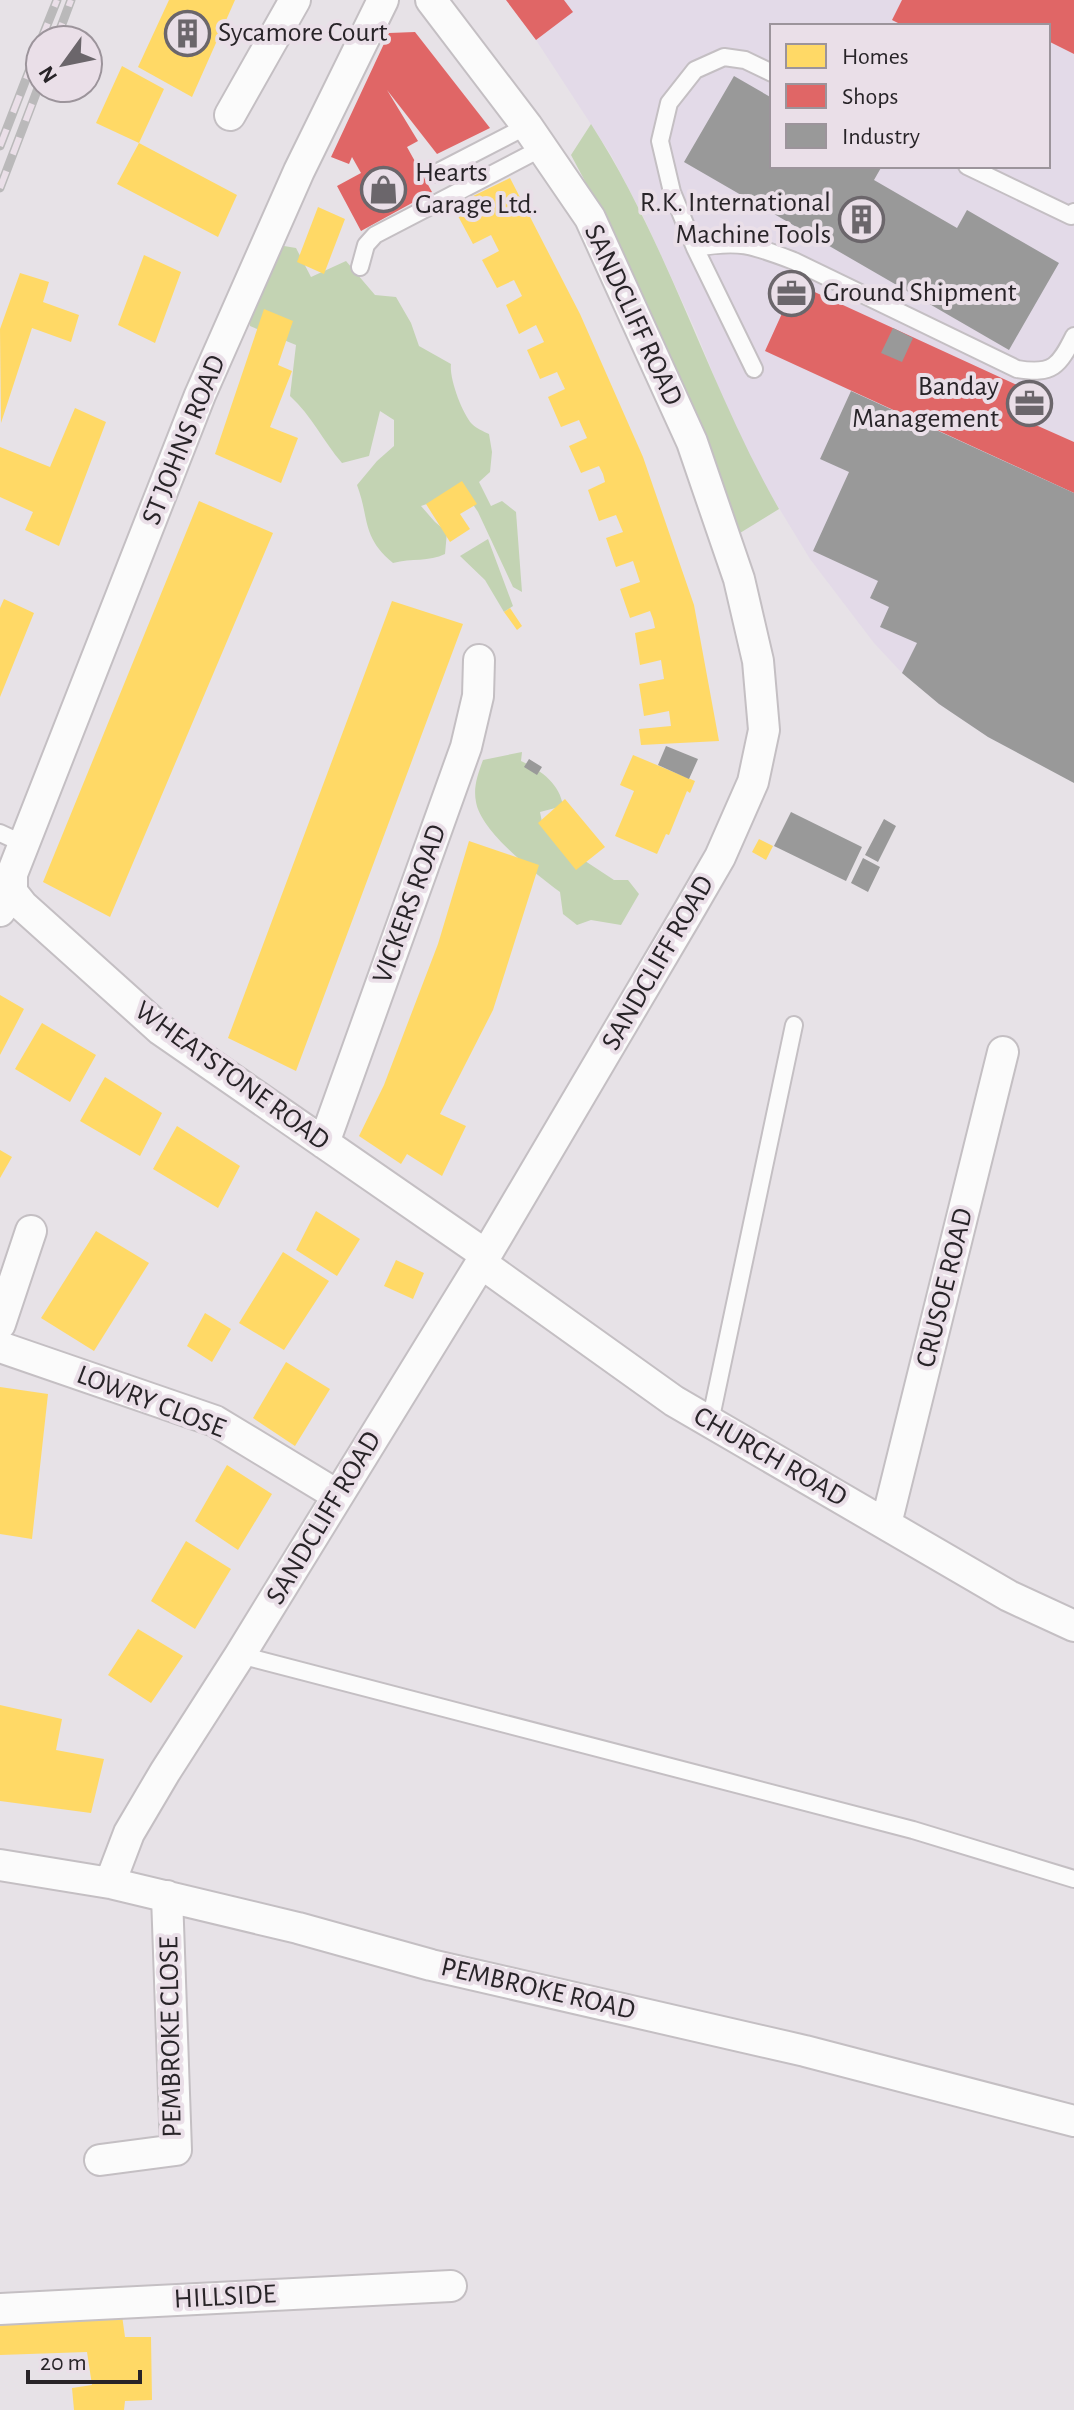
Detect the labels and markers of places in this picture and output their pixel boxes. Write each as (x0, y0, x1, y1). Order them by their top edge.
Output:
building icon: Sycamore Court (163, 9, 211, 57)
place label: Sycamore Court (218, 19, 388, 47)
place label: Hearts Garage Ltd. (415, 159, 538, 219)
shop icon: Hearts Garage Ltd. (360, 165, 408, 213)
place label: R.K. International Machine Tools (640, 189, 831, 249)
building icon: R.K. International Machine Tools (838, 195, 886, 243)
office icon: Ground Shipment (768, 269, 816, 317)
place label: Ground Shipment (823, 279, 1017, 307)
place label: Banday Management (852, 373, 999, 433)
office icon: Banday Management (1006, 379, 1054, 427)

